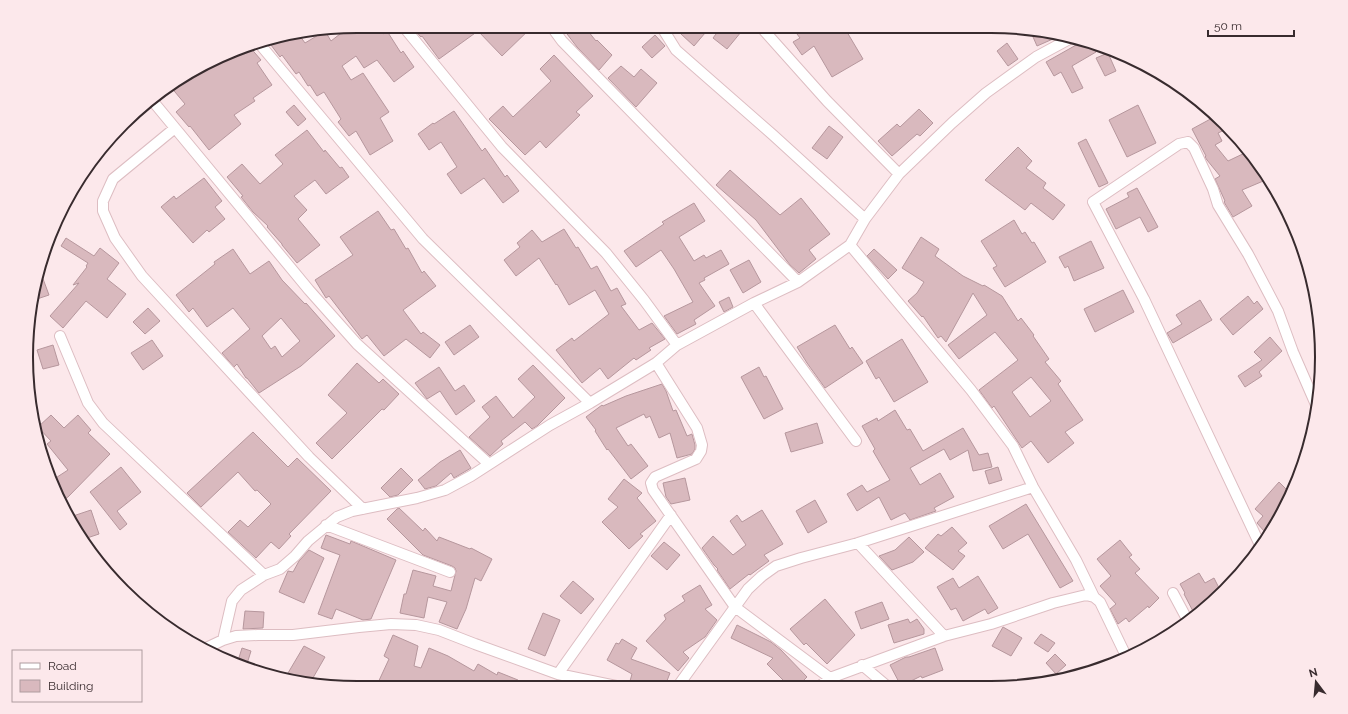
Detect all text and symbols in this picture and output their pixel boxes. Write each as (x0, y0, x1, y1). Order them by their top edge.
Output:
scale bar (1208, 12, 1294, 38)
text: 50 m (1214, 19, 1242, 33)
legend (12, 650, 142, 702)
text: Road (48, 659, 77, 673)
north arrow (1296, 662, 1336, 702)
text: N (1308, 665, 1319, 680)
text: Building (48, 679, 94, 693)

